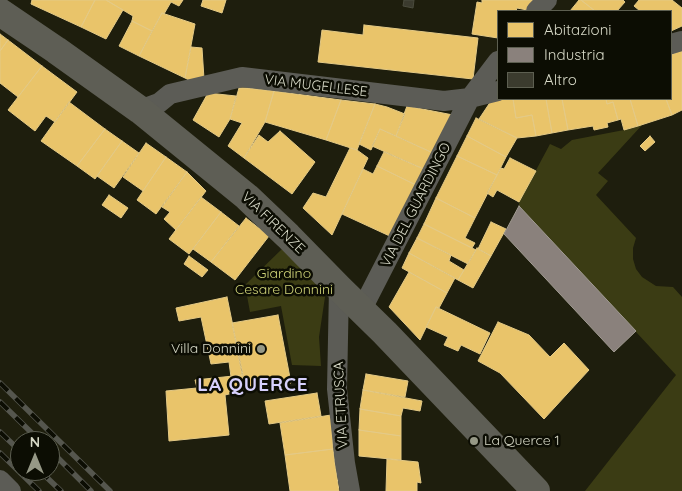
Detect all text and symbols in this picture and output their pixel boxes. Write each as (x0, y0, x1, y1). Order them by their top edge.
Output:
legend (497, 10, 672, 100)
text: Abitazioni (544, 20, 612, 39)
text: Industria (544, 45, 604, 64)
text: Altro (544, 70, 577, 89)
street label: VIA MUGELLESE (264, 71, 368, 101)
street label: VIA DEL GUARDINGO (377, 140, 455, 270)
street label: VIA FIRENZE (238, 189, 308, 257)
park label: Giardino Cesare Donnini (235, 266, 333, 298)
place label: Villa Donnini (171, 341, 251, 357)
marker: Villa Donnini (255, 343, 267, 355)
street label: VIA ETRUSCA (330, 361, 352, 449)
district label: LA QUERCE (196, 374, 310, 396)
north arrow (10, 431, 60, 481)
text: N (30, 433, 40, 451)
place label: La Querce 1 (484, 433, 560, 449)
marker: La Querce 1 (468, 435, 480, 447)

